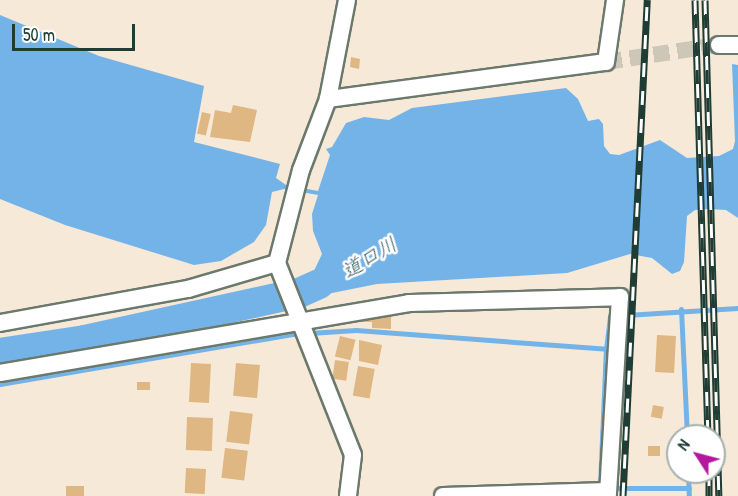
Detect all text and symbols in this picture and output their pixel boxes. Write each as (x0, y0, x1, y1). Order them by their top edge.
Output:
scale bar (15, 12, 138, 50)
text: 50 m (23, 22, 55, 47)
water label: 道口川 (337, 231, 401, 283)
north arrow (666, 424, 726, 484)
text: N (672, 435, 694, 455)

